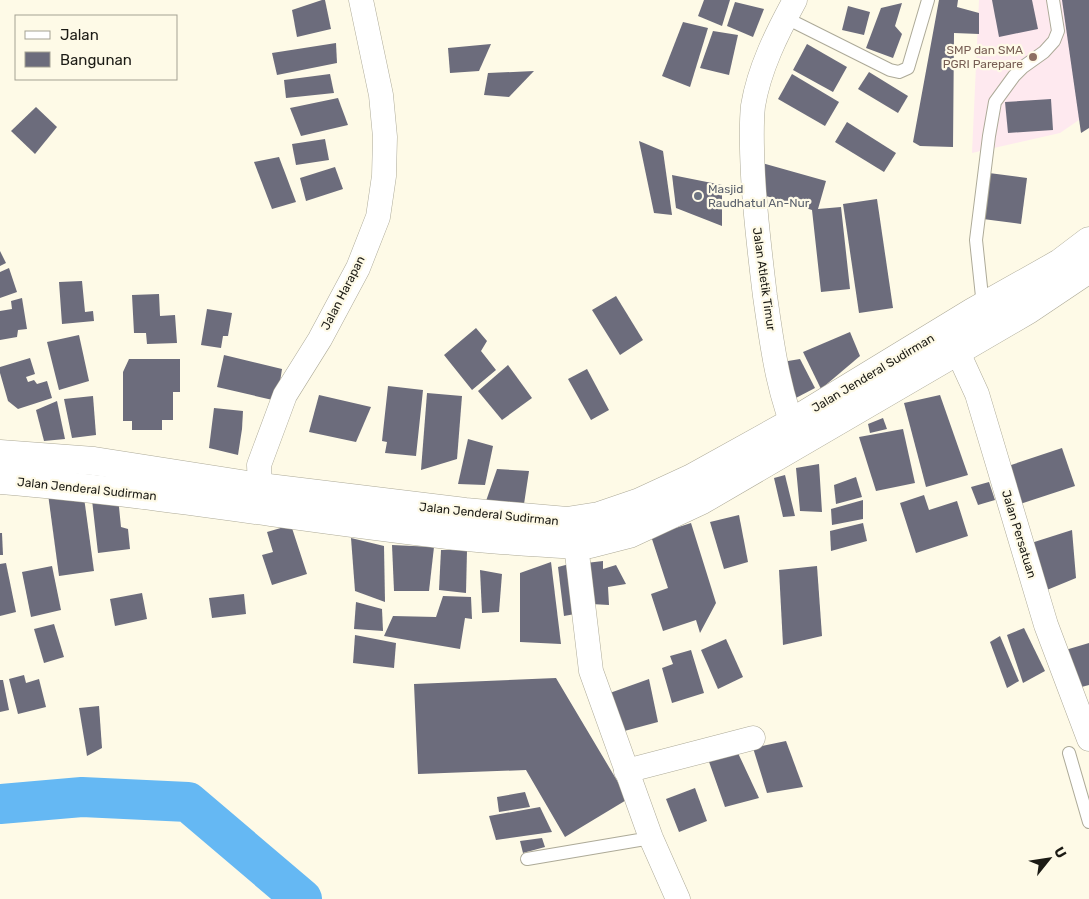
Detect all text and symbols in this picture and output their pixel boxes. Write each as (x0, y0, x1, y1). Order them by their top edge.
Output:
legend (15, 15, 178, 80)
text: Jalan (60, 26, 99, 44)
place label: SMP dan SMA PGRI Parepare (943, 43, 1023, 71)
text: Bangunan (60, 51, 132, 69)
marker: SMP dan SMA PGRI Parepare (1027, 51, 1039, 63)
place label: Masjid Raudhatul An-Nur (708, 182, 810, 210)
marker: Masjid Raudhatul An-Nur (692, 190, 704, 202)
street label: Jalan Atletik Timur (750, 226, 778, 332)
street label: Jalan Harapan (318, 254, 368, 332)
street label: Jalan Jenderal Sudirman (809, 331, 937, 415)
street label: Jalan Jenderal Sudirman (17, 475, 157, 503)
street label: Jalan Persatuan (999, 488, 1039, 580)
street label: Jalan Jenderal Sudirman (419, 500, 559, 528)
north arrow (1024, 834, 1074, 884)
text: U (1050, 844, 1070, 861)

